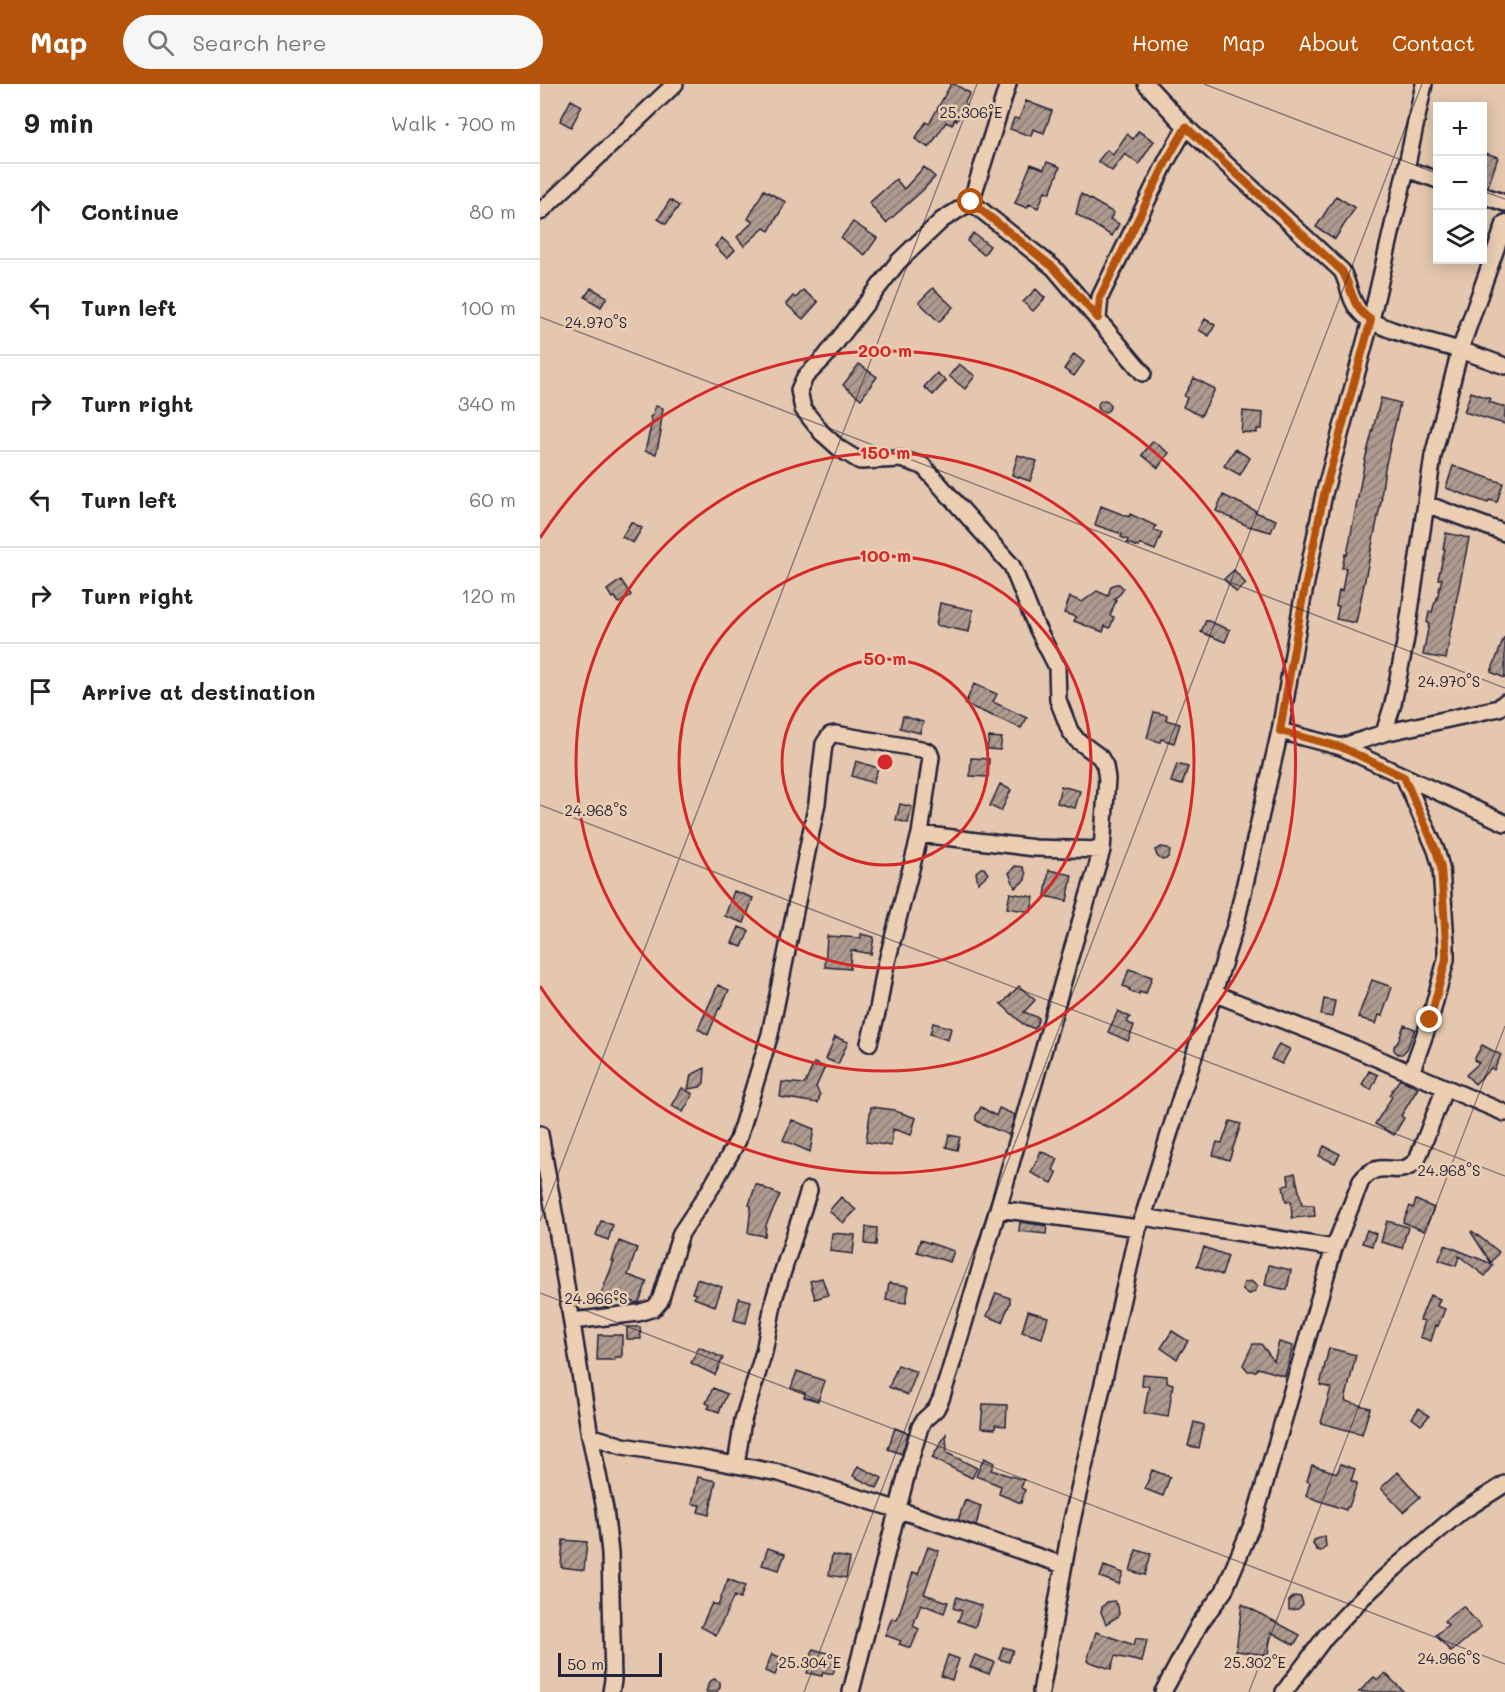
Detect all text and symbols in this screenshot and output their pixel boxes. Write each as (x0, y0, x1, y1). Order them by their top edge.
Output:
search box (123, 15, 543, 69)
text: Map (30, 24, 87, 60)
icon: search (144, 26, 177, 59)
text: Search here (192, 28, 326, 57)
text: Home (1132, 29, 1189, 56)
text: Map (1222, 29, 1265, 56)
text: About (1298, 29, 1359, 56)
text: Contact (1392, 29, 1475, 56)
text: 25.306°E (939, 102, 1003, 122)
map controls (1433, 102, 1487, 264)
button: + (1433, 102, 1487, 156)
text: 9 min (24, 106, 93, 140)
text: Walk · 700 m (391, 110, 516, 136)
button: − (1433, 156, 1487, 210)
route start (957, 188, 983, 214)
icon: ahead (24, 195, 57, 228)
text: Continue (81, 197, 179, 226)
text: 80 m (469, 198, 516, 224)
button: layers (1433, 210, 1487, 264)
icon: left (24, 291, 57, 324)
text: Turn left (81, 293, 177, 322)
text: 100 m (460, 294, 516, 320)
text: 24.970°S (565, 312, 627, 332)
text: 200 m (858, 338, 912, 362)
icon: right (24, 387, 57, 420)
text: Turn right (81, 389, 193, 418)
text: 340 m (458, 390, 516, 416)
text: 150 m (860, 440, 910, 464)
icon: left (24, 483, 57, 516)
text: Turn left (81, 485, 177, 514)
text: 60 m (469, 486, 516, 512)
text: 100 m (859, 543, 911, 567)
icon: right (24, 579, 57, 612)
text: Turn right (81, 581, 193, 610)
text: 120 m (461, 582, 516, 608)
text: 50 m (864, 646, 906, 670)
text: 24.970°S (1418, 671, 1480, 691)
icon: arrive (24, 675, 57, 708)
text: Arrive at destination (81, 677, 316, 706)
centre of rings (875, 752, 895, 772)
text: 24.968°S (565, 800, 627, 820)
route end (1416, 1006, 1442, 1032)
text: 24.968°S (1418, 1160, 1480, 1180)
text: 24.966°S (565, 1288, 627, 1308)
text: 24.966°S (1418, 1648, 1480, 1668)
scale bar (558, 1650, 662, 1678)
text: 25.304°E (779, 1652, 842, 1672)
text: 25.302°E (1224, 1652, 1287, 1672)
text: 50 m (567, 1653, 604, 1674)

